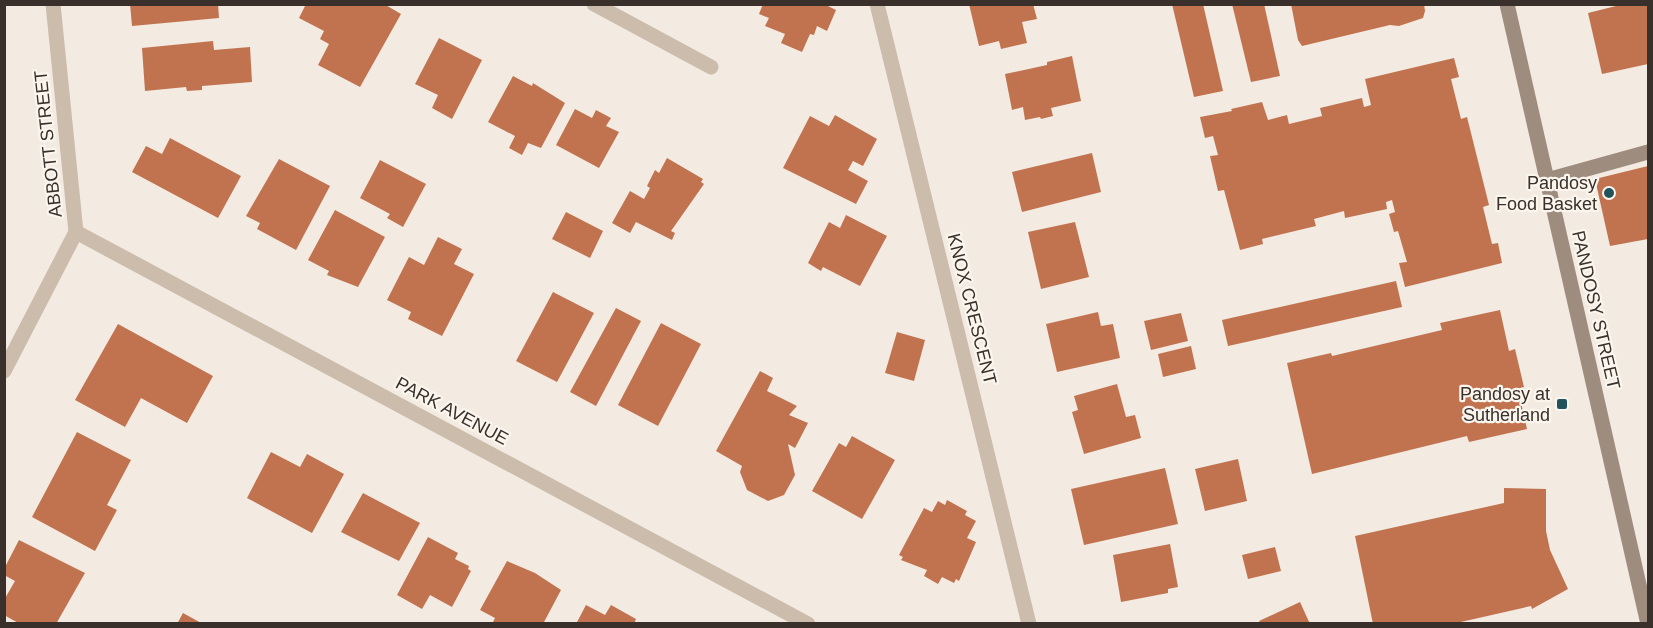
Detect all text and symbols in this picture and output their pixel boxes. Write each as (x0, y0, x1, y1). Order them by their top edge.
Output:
street label: ABBOTT STREET (30, 70, 66, 218)
place label: Pandosy Food Basket (1496, 173, 1597, 214)
marker: Pandosy Food Basket (1602, 186, 1616, 200)
street label: PANDOSY STREET (1568, 229, 1624, 391)
street label: KNOX CRESCENT (944, 231, 1000, 387)
street label: PARK AVENUE (392, 373, 512, 449)
place label: Pandosy at Sutherland (1460, 384, 1550, 425)
marker: Pandosy at Sutherland (1555, 397, 1569, 411)

